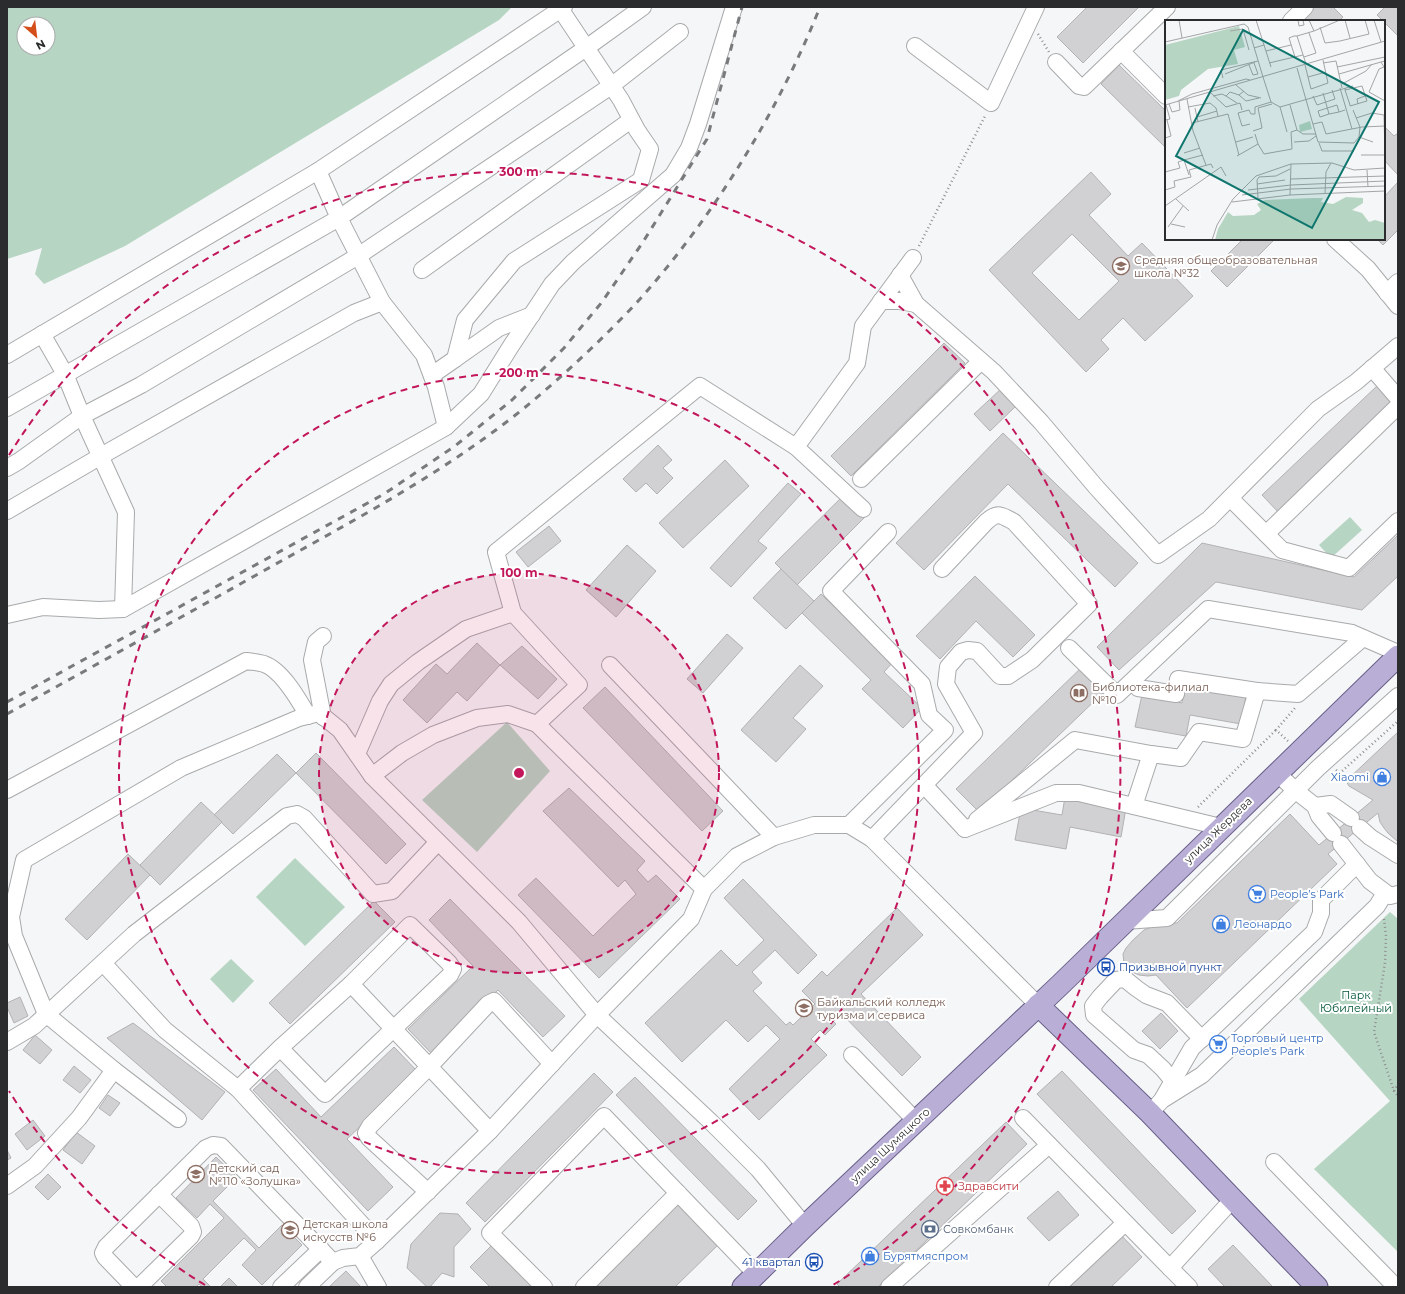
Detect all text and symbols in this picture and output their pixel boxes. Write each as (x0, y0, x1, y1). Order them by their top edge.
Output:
north arrow (16, 16, 56, 56)
inset map (1165, 20, 1385, 240)
text: N (33, 37, 48, 53)
text: 300 m (498, 164, 539, 179)
place label: Средняя общеобразовательная школа №32 (1134, 253, 1318, 280)
school or university icon: Средняя общеобразовательная школа №32 (1111, 256, 1131, 276)
text: 200 m (499, 365, 539, 380)
text: 100 m (501, 565, 537, 580)
place label: Библиотека-филиал №10 (1092, 680, 1209, 707)
library icon: Библиотека-филиал №10 (1069, 683, 1089, 703)
centre of rings (512, 766, 526, 780)
shop icon: Xiaomi (1372, 767, 1392, 787)
place label: Xiaomi (1331, 770, 1369, 784)
street label: улица Жердева (1180, 794, 1255, 867)
supermarket icon: People’s Park (1247, 884, 1267, 904)
place label: People’s Park (1270, 887, 1344, 901)
shop icon: Леонардо (1211, 914, 1231, 934)
place label: Леонардо (1234, 917, 1292, 931)
bus stop icon: Призывной пункт (1096, 957, 1116, 977)
place label: Призывной пункт (1119, 960, 1223, 974)
park label: Парк Юбилейный (1320, 988, 1392, 1015)
place label: Байкальский колледж туризма и сервиса (817, 995, 945, 1022)
school or university icon: Байкальский колледж туризма и сервиса (794, 998, 814, 1018)
place label: Торговый центр People's Park (1231, 1031, 1324, 1058)
supermarket icon: Торговый центр People's Park (1208, 1034, 1228, 1054)
street label: улица Шумяцкого (847, 1105, 933, 1186)
place label: Детский сад №110 «Золушка» (209, 1161, 301, 1188)
school or university icon: Детский сад №110 «Золушка» (186, 1164, 206, 1184)
pharmacy icon: Здравсити (935, 1176, 955, 1196)
place label: Здравсити (958, 1179, 1019, 1193)
place label: Детская школа искусств №6 (303, 1217, 388, 1244)
bank icon: Совкомбанк (920, 1219, 940, 1239)
school or university icon: Детская школа искусств №6 (280, 1220, 300, 1240)
place label: Совкомбанк (943, 1222, 1014, 1236)
shop icon: Бурятмяспром (860, 1246, 880, 1266)
place label: Бурятмяспром (883, 1249, 968, 1263)
bus stop icon: 41 квартал (804, 1252, 824, 1272)
place label: 41 квартал (742, 1255, 801, 1269)

